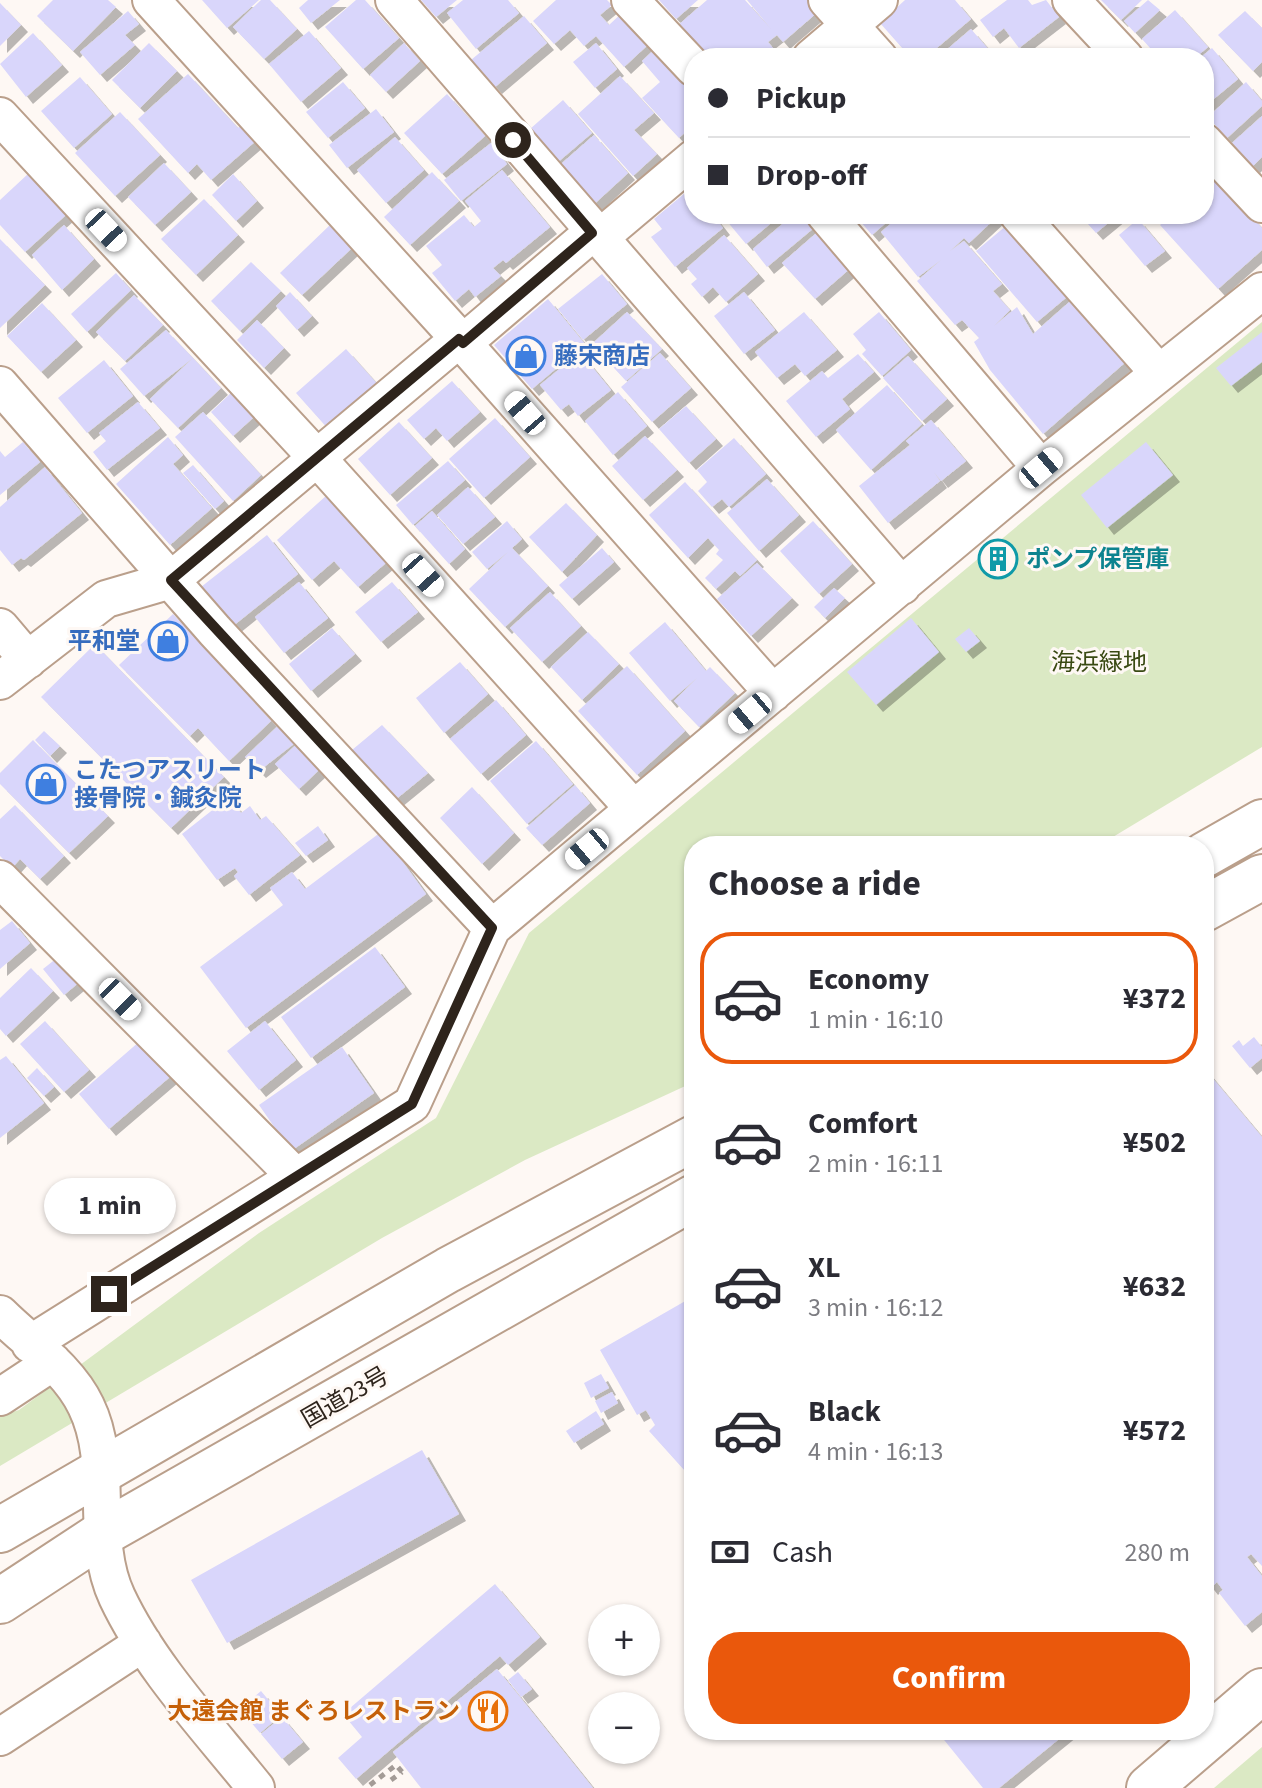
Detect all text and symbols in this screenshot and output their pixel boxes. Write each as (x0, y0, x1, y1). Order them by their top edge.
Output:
text: Pickup (756, 77, 846, 120)
route start (495, 122, 531, 158)
text: Drop-off (756, 154, 867, 197)
car (81, 204, 131, 256)
shop icon: 藤宋商店 (505, 335, 547, 377)
place label: 藤宋商店 (554, 339, 650, 374)
car (500, 387, 550, 439)
car (1015, 443, 1067, 493)
building icon: ポンプ保管庫 (977, 538, 1019, 580)
place label: ポンプ保管庫 (1026, 542, 1169, 577)
car (398, 549, 448, 601)
shop icon: 平和堂 (147, 620, 189, 662)
place label: 平和堂 (68, 624, 140, 659)
park label: 海浜緑地 (1051, 645, 1147, 680)
car (724, 688, 776, 738)
place label: こたつアスリート 接骨院・鍼灸院 (74, 753, 266, 816)
shop icon: こたつアスリート 接骨院・鍼灸院 (25, 763, 67, 805)
car (561, 824, 613, 874)
text: Choose a ride (708, 858, 921, 909)
text: Economy (808, 958, 929, 1001)
icon: car (712, 962, 784, 1034)
car (95, 974, 145, 1024)
text: ¥372 (1123, 977, 1186, 1020)
text: 1 min · 16:10 (808, 1001, 943, 1038)
text: Comfort (808, 1102, 918, 1145)
icon: car (712, 1106, 784, 1178)
text: ¥502 (1123, 1121, 1186, 1164)
text: 2 min · 16:11 (808, 1145, 943, 1182)
callout: 1 min (43, 1178, 175, 1234)
text: 1 min (78, 1187, 142, 1224)
text: XL (808, 1246, 841, 1289)
icon: car (712, 1250, 784, 1322)
text: ¥632 (1123, 1265, 1186, 1308)
route end (91, 1276, 127, 1312)
text: 3 min · 16:12 (808, 1289, 943, 1326)
street label: 国道23号 (295, 1358, 396, 1437)
text: Black (808, 1390, 881, 1433)
icon: car (712, 1394, 784, 1466)
text: ¥572 (1123, 1409, 1186, 1452)
text: 4 min · 16:13 (808, 1433, 943, 1470)
icon: cash (708, 1530, 752, 1574)
text: Cash (772, 1531, 833, 1574)
text: 280 m (1124, 1534, 1190, 1571)
map controls (588, 1604, 660, 1764)
button: + (588, 1604, 660, 1676)
button: Confirm (708, 1632, 1190, 1724)
restaurant icon: 大遠会館 まぐろレストラン (467, 1690, 509, 1732)
button: − (588, 1692, 660, 1764)
place label: 大遠会館 まぐろレストラン (167, 1694, 460, 1729)

